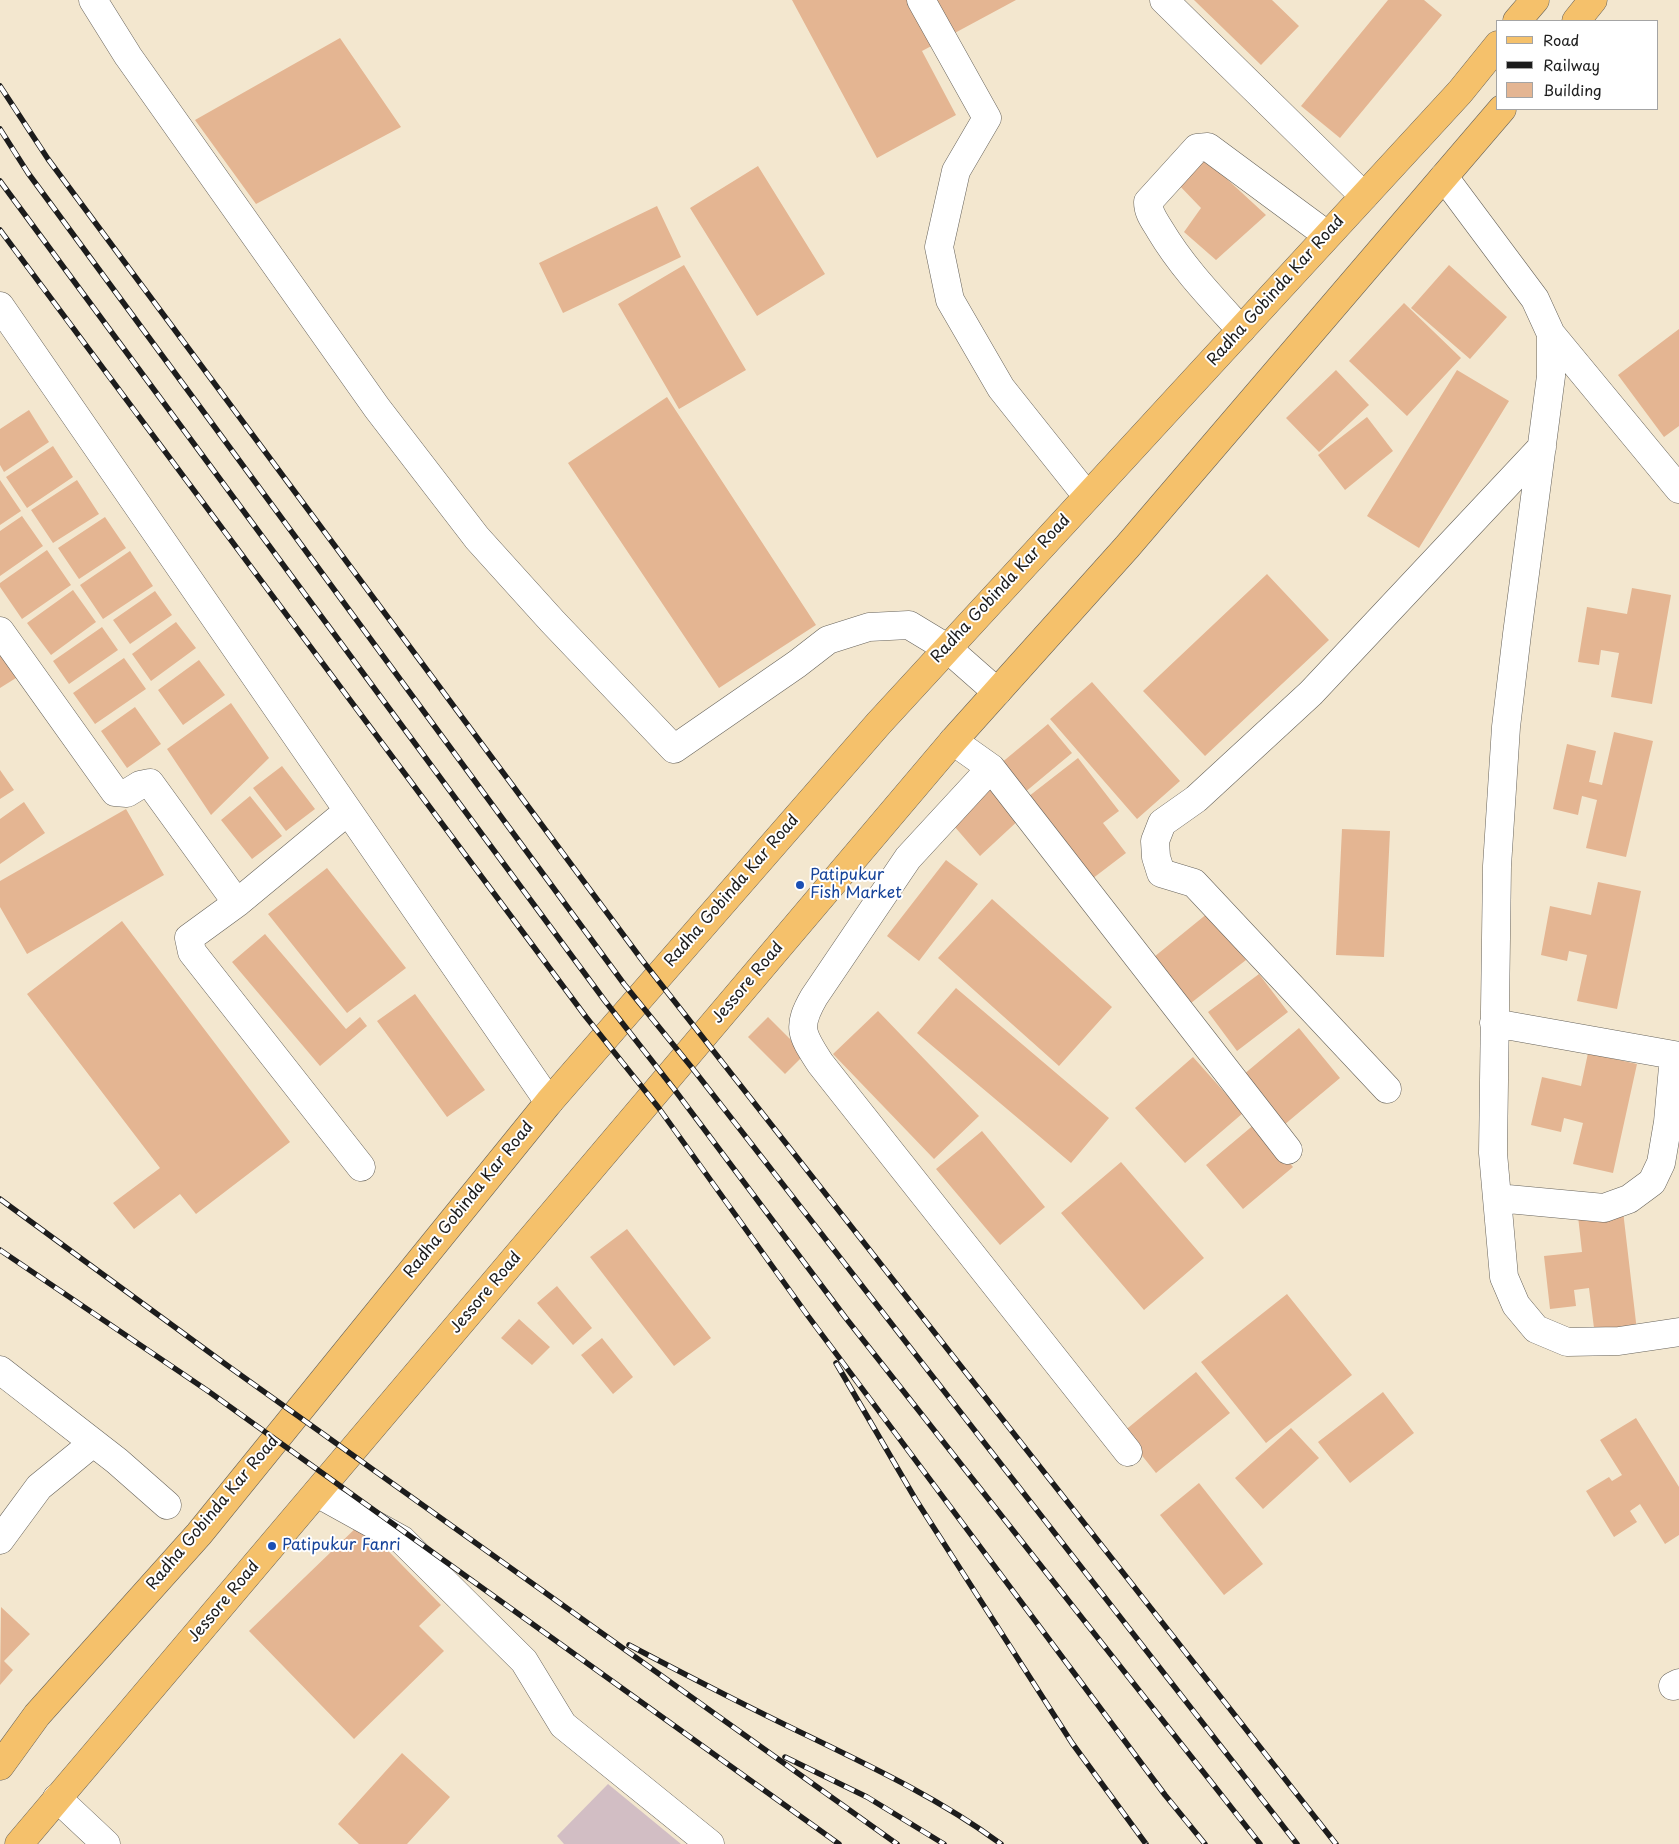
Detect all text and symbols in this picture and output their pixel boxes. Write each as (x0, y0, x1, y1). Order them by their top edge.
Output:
legend (1496, 20, 1659, 110)
text: Road (1543, 28, 1579, 51)
text: Railway (1543, 53, 1600, 76)
text: Building (1543, 78, 1602, 101)
street label: Radha Gobinda Kar Road (1203, 212, 1349, 370)
street label: Radha Gobinda Kar Road (927, 511, 1075, 667)
street label: Radha Gobinda Kar Road (661, 811, 803, 971)
place label: Patipukur Fish Market (810, 866, 902, 904)
marker: Patipukur Fish Market (794, 879, 806, 891)
street label: Jessore Road (708, 938, 788, 1028)
street label: Radha Gobinda Kar Road (400, 1118, 538, 1282)
street label: Jessore Road (446, 1248, 526, 1338)
street label: Radha Gobinda Kar Road (143, 1432, 283, 1594)
place label: Patipukur Fanri (282, 1536, 401, 1556)
marker: Patipukur Fanri (266, 1540, 278, 1552)
street label: Jessore Road (184, 1557, 264, 1647)

